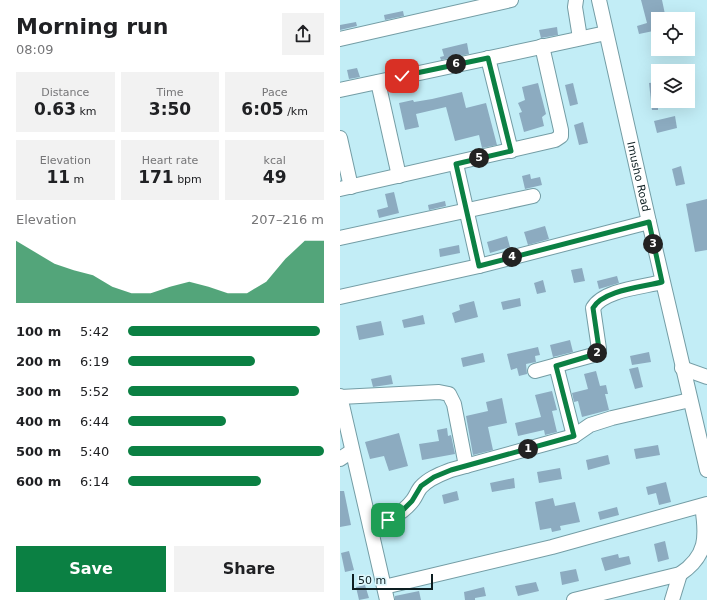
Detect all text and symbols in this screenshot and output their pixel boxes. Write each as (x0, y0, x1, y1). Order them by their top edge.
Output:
map controls (651, 12, 695, 108)
button: locate (651, 12, 695, 56)
button: share (282, 13, 324, 55)
text: Morning run (16, 14, 168, 39)
text: 08:09 (16, 42, 53, 57)
pin: 6 (446, 54, 466, 74)
text: 6 (452, 57, 460, 70)
pin (385, 59, 419, 93)
button: layers (651, 64, 695, 108)
icon: check (391, 65, 413, 87)
text: Distance (41, 86, 89, 99)
text: Time (157, 86, 183, 99)
text: Pace (262, 86, 288, 99)
text: 0.63 (34, 99, 76, 119)
text: 3:50 (149, 99, 191, 119)
text: 6:05 (241, 99, 284, 119)
text: km (76, 105, 97, 118)
text: /km (284, 105, 308, 118)
street label: Imusho Road (624, 140, 652, 213)
pin: 5 (469, 148, 489, 168)
text: 5 (475, 151, 483, 164)
text: Elevation (40, 154, 91, 167)
text: Heart rate (142, 154, 198, 167)
text: kcal (264, 154, 286, 167)
text: 11 (46, 167, 70, 187)
text: 171 (138, 167, 174, 187)
text: 49 (263, 167, 286, 187)
text: m (70, 173, 84, 186)
text: bpm (174, 173, 202, 186)
text: Elevation (16, 212, 76, 227)
text: 207–216 m (251, 212, 324, 227)
pin: 3 (643, 234, 663, 254)
text: 3 (649, 237, 657, 250)
pin: 4 (502, 247, 522, 267)
text: 4 (508, 250, 516, 263)
text: 100 m (16, 324, 61, 339)
text: 5:42 (80, 324, 109, 339)
pin: 2 (587, 343, 607, 363)
text: 2 (593, 346, 601, 359)
text: 200 m (16, 354, 61, 369)
text: 6:19 (80, 354, 109, 369)
text: 300 m (16, 384, 61, 399)
text: 5:52 (80, 384, 109, 399)
text: 400 m (16, 414, 61, 429)
text: 6:44 (80, 414, 109, 429)
pin: 1 (518, 439, 538, 459)
text: 1 (524, 442, 532, 455)
text: 500 m (16, 444, 61, 459)
text: 5:40 (80, 444, 109, 459)
text: 600 m (16, 474, 61, 489)
text: 6:14 (80, 474, 109, 489)
pin (371, 503, 405, 537)
icon: arrive (377, 509, 399, 531)
button: Save (16, 546, 166, 592)
button: Share (174, 546, 324, 592)
scale bar (352, 572, 433, 591)
text: 50 m (358, 574, 386, 587)

